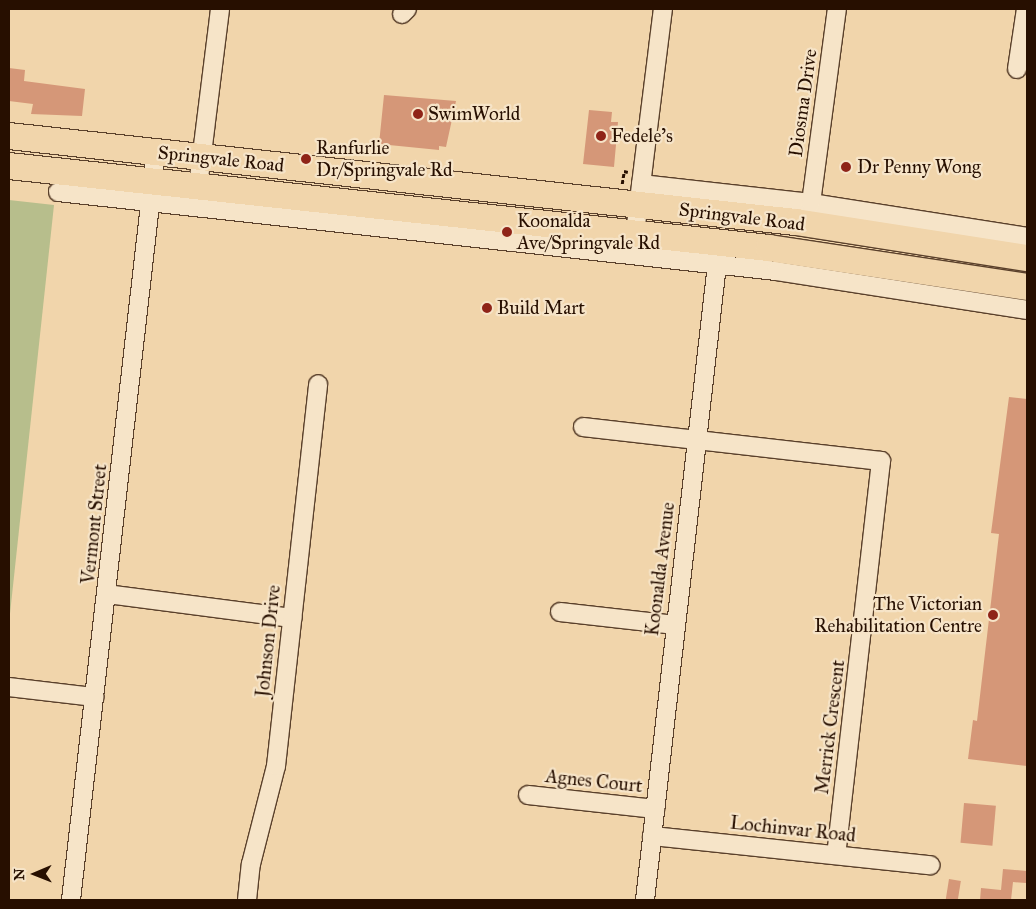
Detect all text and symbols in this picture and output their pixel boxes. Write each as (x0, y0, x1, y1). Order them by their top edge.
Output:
street label: Diosma Drive (784, 48, 822, 158)
place label: SwimWorld (428, 103, 520, 125)
marker: SwimWorld (412, 108, 424, 120)
place label: Fedele's (611, 125, 673, 147)
marker: Fedele's (595, 130, 607, 142)
place label: Ranfurlie Dr/Springvale Rd (316, 137, 452, 181)
street label: Springvale Road (157, 141, 285, 177)
marker: Ranfurlie Dr/Springvale Rd (300, 153, 312, 165)
place label: Dr Penny Wong (857, 156, 981, 178)
marker: Dr Penny Wong (839, 160, 853, 174)
street label: Springvale Road (678, 198, 806, 236)
place label: Koonalda Ave/Springvale Rd (517, 210, 660, 254)
marker: Koonalda Ave/Springvale Rd (501, 226, 513, 238)
place label: Build Mart (497, 297, 585, 319)
marker: Build Mart (481, 302, 493, 314)
street label: Vermont Street (76, 463, 112, 585)
street label: Koonalda Avenue (640, 501, 680, 637)
street label: Johnson Drive (251, 584, 285, 698)
place label: The Victorian Rehabilitation Centre (814, 593, 982, 637)
marker: The Victorian Rehabilitation Centre (986, 608, 1000, 622)
street label: Merrick Crescent (810, 658, 850, 796)
street label: Agnes Court (544, 765, 644, 797)
street label: Lochinvar Road (729, 811, 857, 847)
north arrow (10, 849, 60, 899)
text: N (11, 868, 28, 880)

